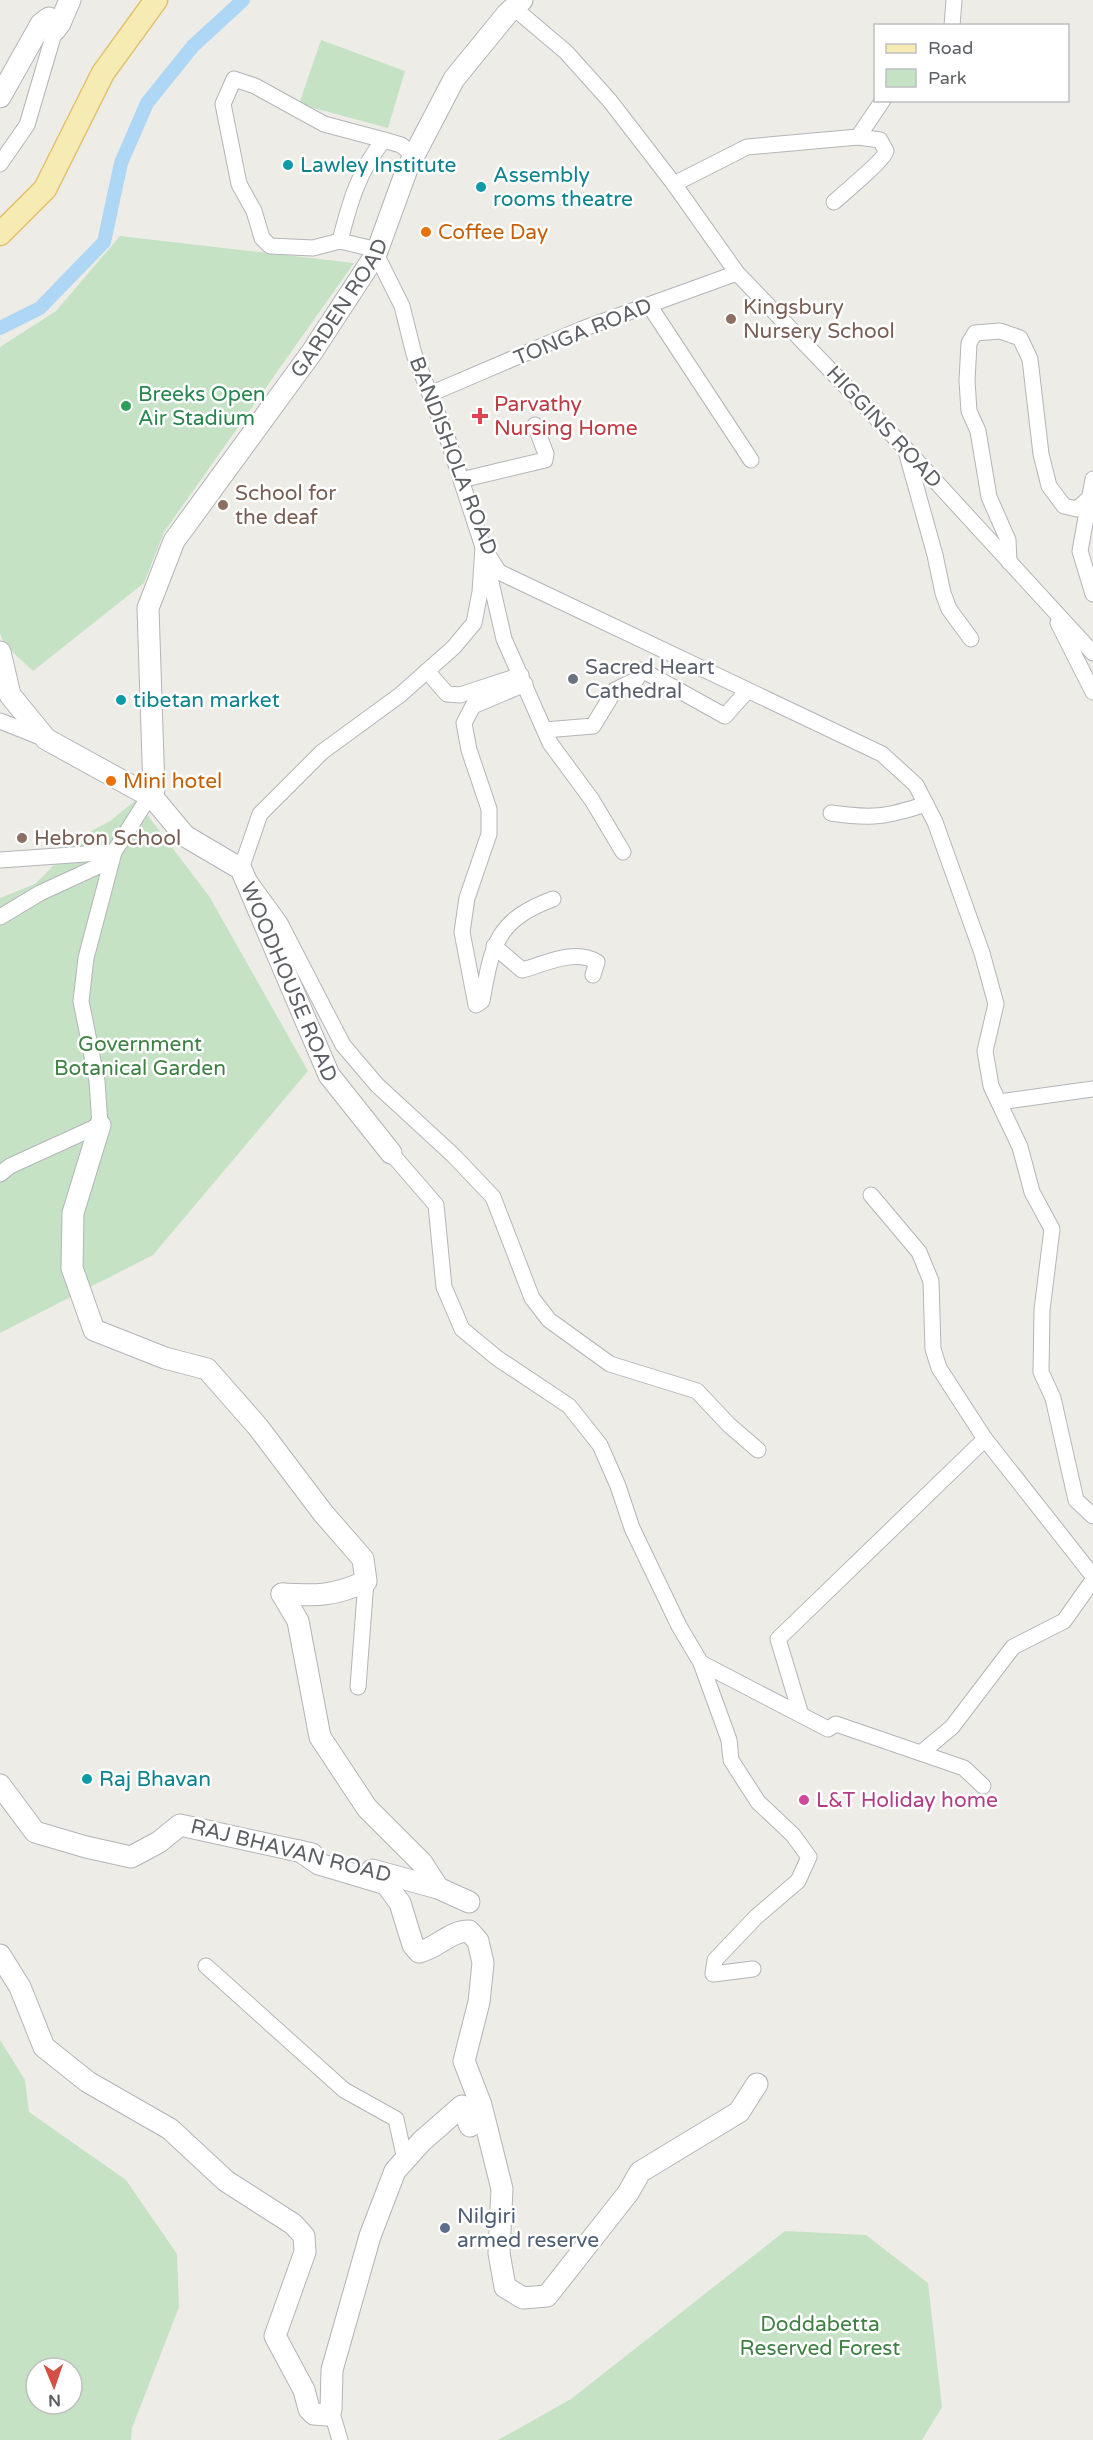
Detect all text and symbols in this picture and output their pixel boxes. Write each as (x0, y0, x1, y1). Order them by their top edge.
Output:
legend (874, 24, 1069, 102)
text: Road (928, 37, 973, 59)
text: Park (928, 67, 967, 89)
place label: Lawley Institute (300, 153, 457, 178)
marker: Lawley Institute (281, 158, 295, 172)
place label: Assembly rooms theatre (493, 163, 633, 212)
marker: Assembly rooms theatre (474, 180, 488, 194)
place label: Coffee Day (438, 220, 548, 245)
marker: Coffee Day (419, 225, 433, 239)
street label: GARDEN ROAD (285, 235, 393, 382)
street label: TONGA ROAD (510, 293, 656, 371)
place label: Kingsbury Nursery School (743, 295, 895, 344)
marker: Kingsbury Nursery School (724, 312, 738, 326)
street label: BANDISHOLA ROAD (404, 353, 502, 559)
street label: HIGGINS ROAD (821, 361, 947, 493)
place label: Breeks Open Air Stadium (138, 382, 266, 431)
place label: Parvathy Nursing Home (494, 392, 638, 441)
marker: Breeks Open Air Stadium (119, 399, 133, 413)
marker: Parvathy Nursing Home (471, 407, 489, 425)
place label: School for the deaf (235, 481, 336, 530)
marker: School for the deaf (216, 498, 230, 512)
place label: Sacred Heart Cathedral (585, 655, 715, 704)
marker: Sacred Heart Cathedral (566, 672, 580, 686)
place label: tibetan market (133, 688, 280, 713)
marker: tibetan market (114, 693, 128, 707)
place label: Mini hotel (123, 769, 222, 794)
marker: Mini hotel (104, 774, 118, 788)
place label: Hebron School (34, 826, 181, 851)
marker: Hebron School (15, 831, 29, 845)
street label: WOODHOUSE ROAD (235, 878, 343, 1086)
park label: Government Botanical Garden (54, 1032, 226, 1081)
place label: Raj Bhavan (99, 1767, 211, 1792)
marker: Raj Bhavan (80, 1772, 94, 1786)
place label: L&T Holiday home (816, 1788, 998, 1813)
marker: L&T Holiday home (797, 1793, 811, 1807)
street label: RAJ BHAVAN ROAD (188, 1814, 394, 1888)
place label: Nilgiri armed reserve (457, 2204, 599, 2253)
marker: Nilgiri armed reserve (438, 2221, 452, 2235)
park label: Doddabetta Reserved Forest (740, 2312, 900, 2361)
north arrow (24, 2356, 84, 2416)
text: N (48, 2390, 61, 2410)

